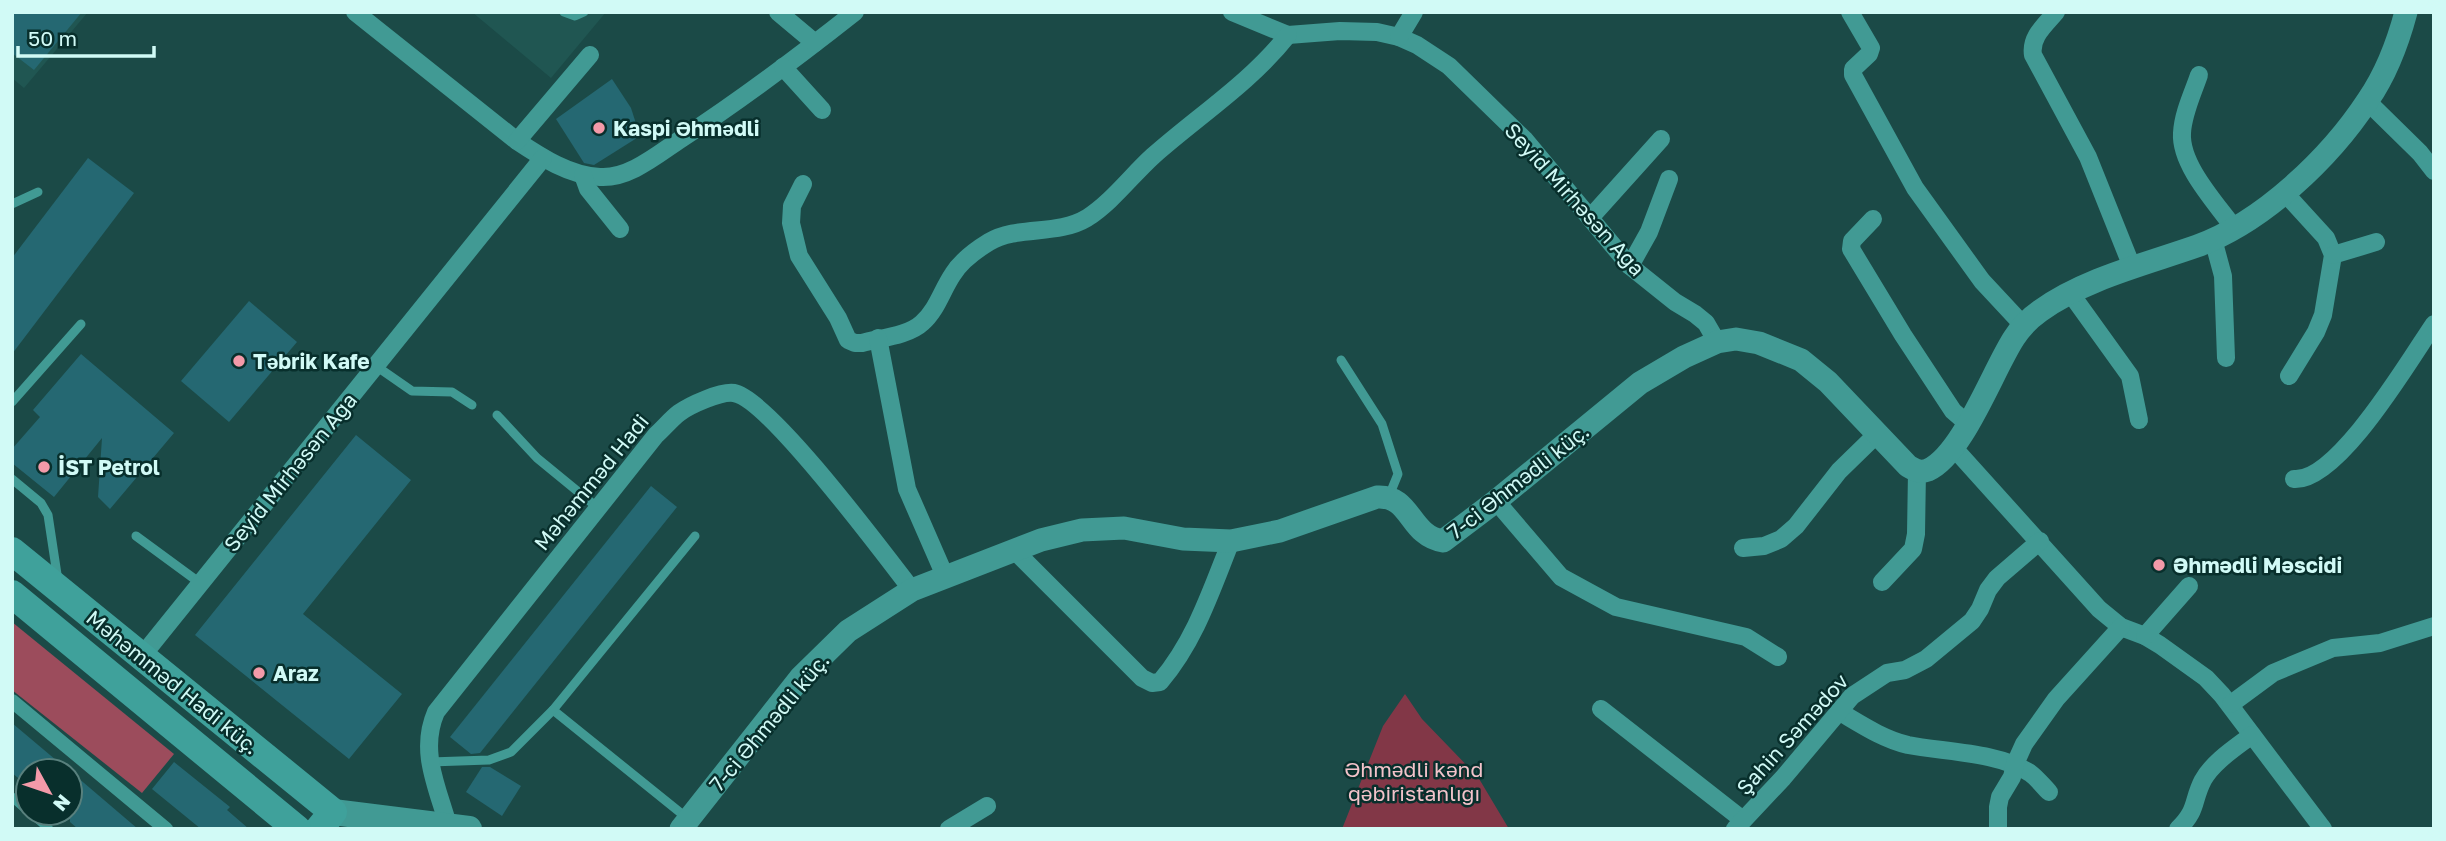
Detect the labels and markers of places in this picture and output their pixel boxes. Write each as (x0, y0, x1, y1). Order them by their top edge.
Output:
place label: Kaspi Əhmədli (613, 115, 760, 141)
marker: Kaspi Əhmədli (591, 120, 607, 136)
place label: Təbrik Kafe (253, 348, 370, 374)
marker: Təbrik Kafe (231, 353, 247, 369)
place label: İST Petrol (58, 454, 160, 480)
marker: İST Petrol (36, 459, 52, 475)
place label: Әhmәdli Mәscidi (2173, 552, 2342, 578)
marker: Әhmәdli Mәscidi (2151, 557, 2167, 573)
place label: Araz (273, 660, 319, 686)
marker: Araz (251, 665, 267, 681)

